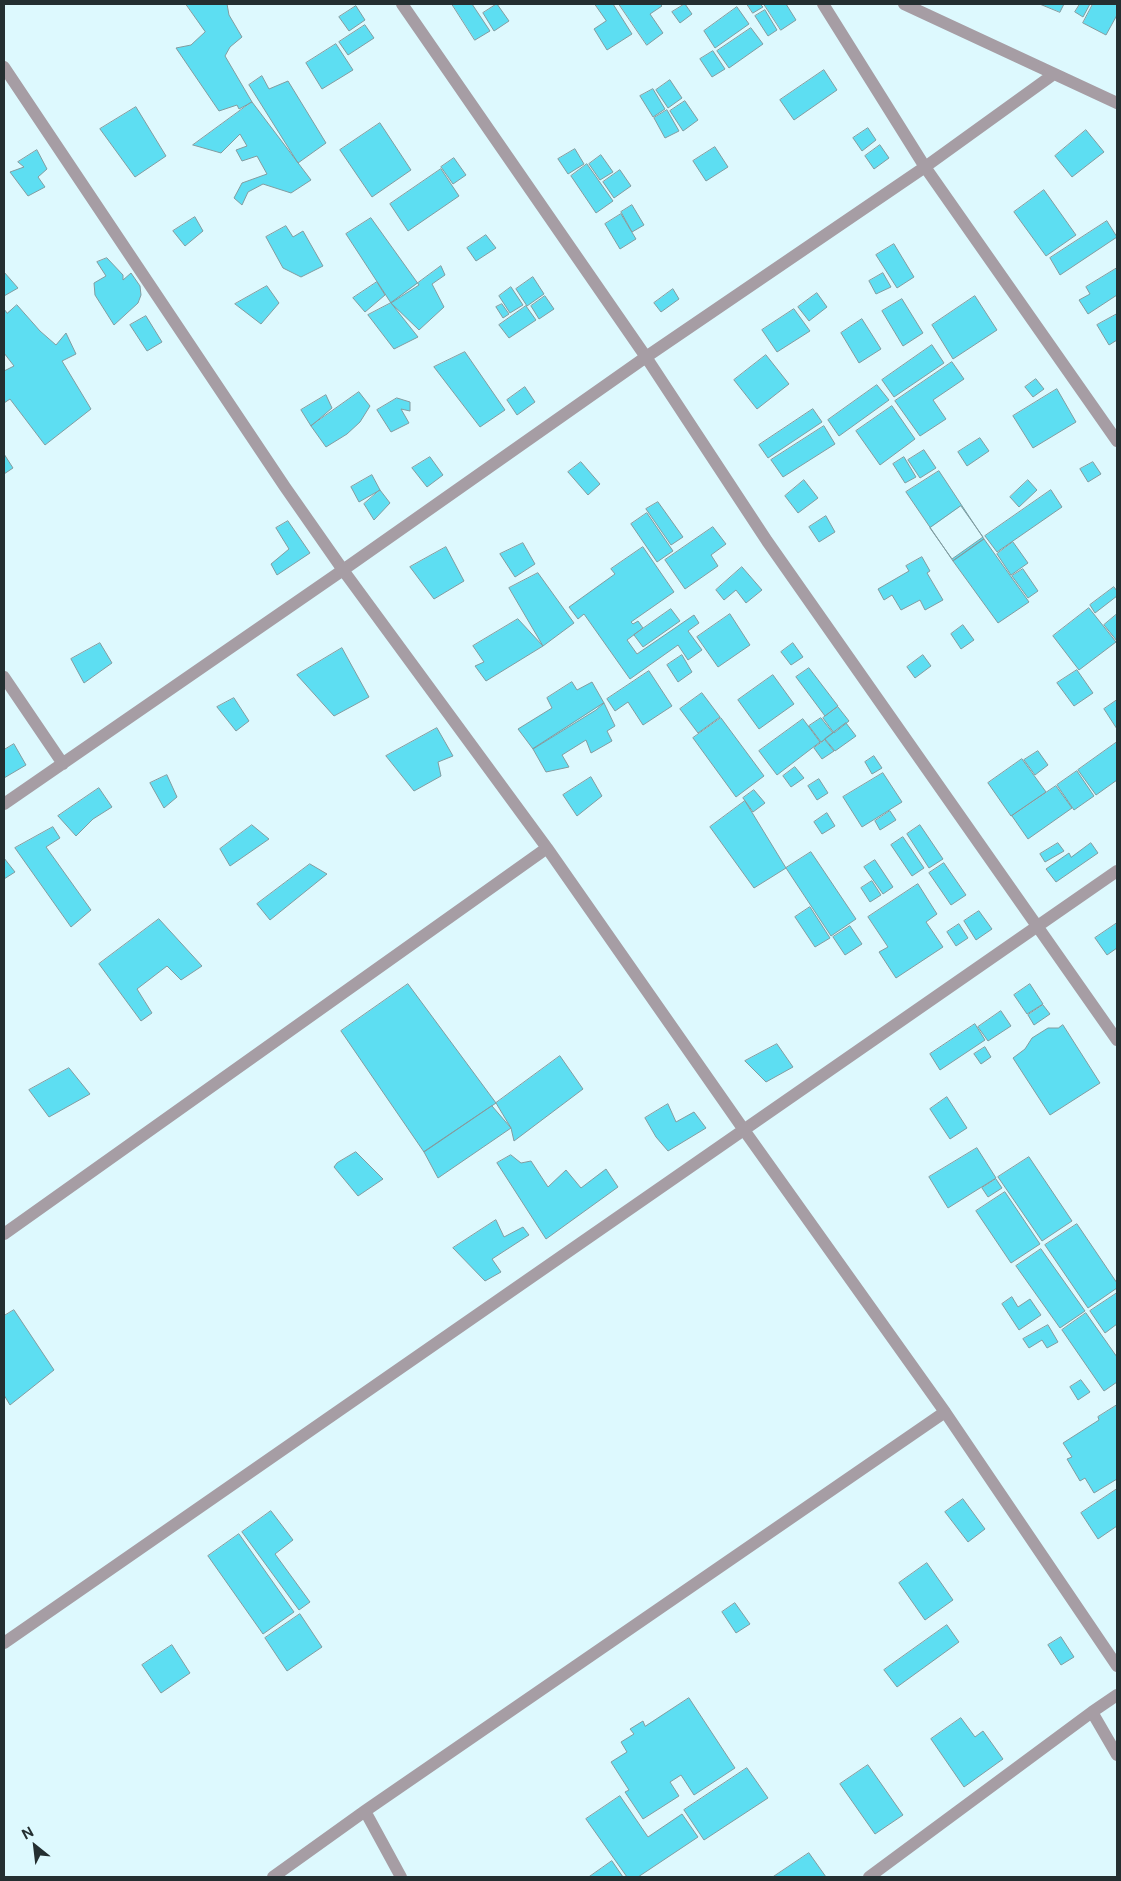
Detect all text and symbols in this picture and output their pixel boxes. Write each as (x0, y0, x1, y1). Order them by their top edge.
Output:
north arrow (10, 1821, 60, 1871)
text: N (19, 1823, 36, 1843)

